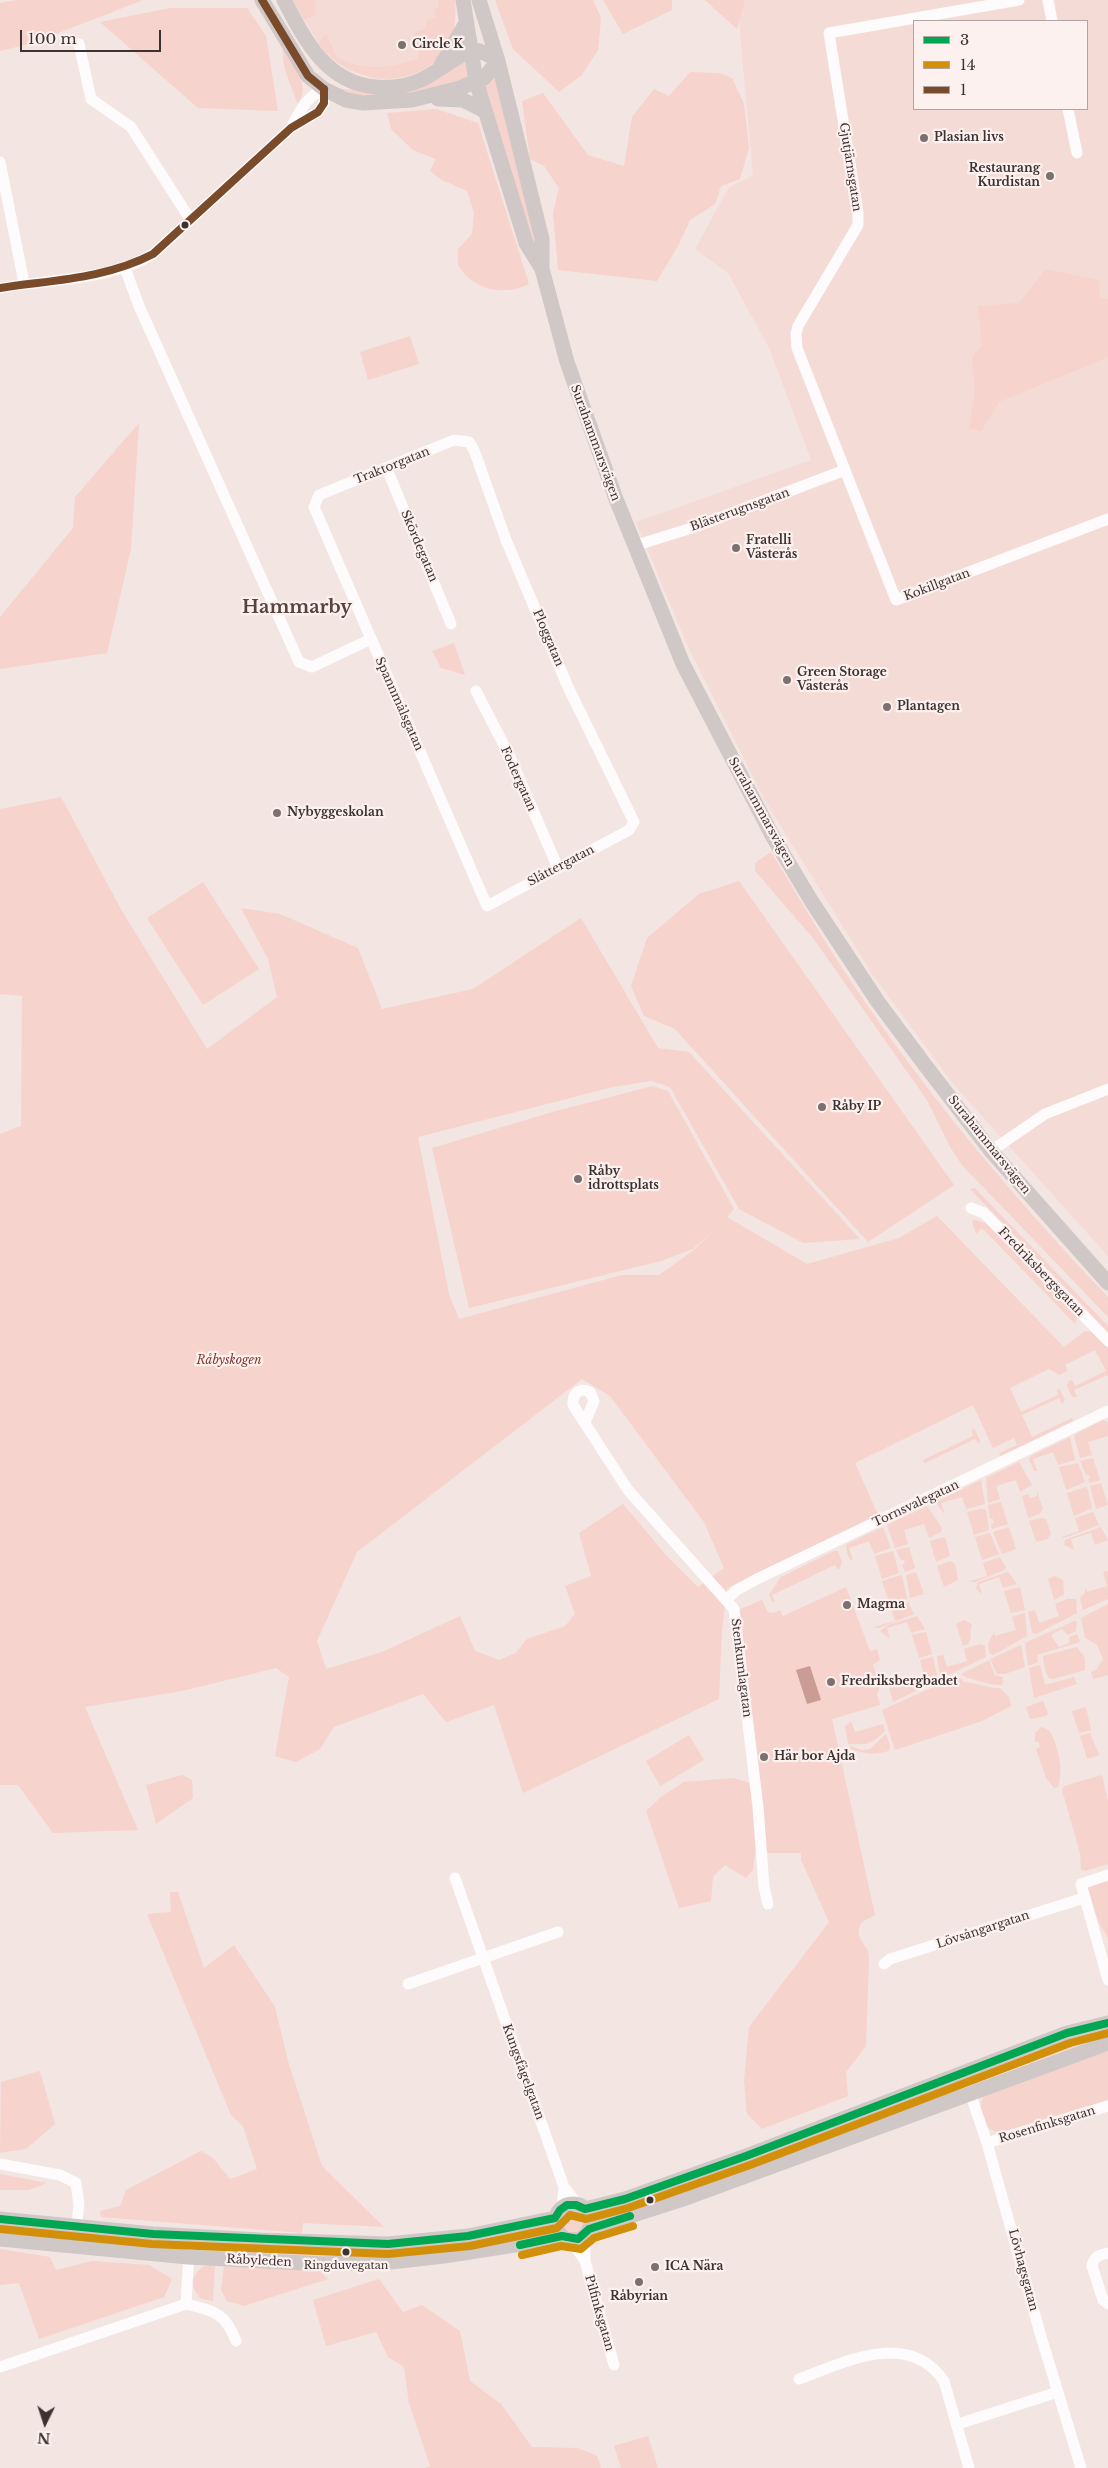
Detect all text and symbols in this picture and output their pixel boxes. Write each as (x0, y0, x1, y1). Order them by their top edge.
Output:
scale bar (22, 20, 164, 52)
legend (913, 20, 1088, 110)
text: 100 m (28, 29, 77, 48)
text: 3 (960, 30, 969, 49)
place label: Circle K (412, 38, 463, 52)
marker: Circle K (396, 39, 408, 51)
text: 14 (960, 55, 975, 74)
text: 1 (960, 80, 967, 99)
street label: Gjutjärnsgatan (836, 122, 864, 212)
place label: Plasian livs (934, 131, 1004, 145)
marker: Plasian livs (918, 132, 930, 144)
place label: Restaurang Kurdistan (969, 162, 1040, 190)
marker: Restaurang Kurdistan (1044, 170, 1056, 182)
unlabelled marker (180, 220, 190, 230)
street label: Surahammarsvägen (567, 383, 623, 503)
street label: Traktorgatan (352, 444, 432, 488)
street label: Blästerugnsgatan (688, 485, 792, 535)
street label: Skördegatan (397, 508, 441, 584)
place label: Fratelli Västerås (746, 534, 797, 562)
marker: Fratelli Västerås (730, 542, 742, 554)
street label: Kokillgatan (902, 566, 972, 604)
district label: Hammarby (242, 597, 352, 619)
street label: Ploggatan (530, 607, 566, 669)
street label: Spannmålsgatan (372, 655, 426, 753)
place label: Green Storage Västerås (797, 666, 887, 694)
marker: Green Storage Västerås (781, 674, 793, 686)
place label: Plantagen (897, 700, 960, 714)
marker: Plantagen (881, 701, 893, 713)
street label: Fodergatan (497, 744, 539, 814)
street label: Surahammarsvägen (725, 755, 797, 869)
place label: Nybyggeskolan (287, 806, 384, 820)
marker: Nybyggeskolan (271, 807, 283, 819)
street label: Slåttergatan (525, 842, 597, 890)
street label: Surahammarsvägen (945, 1093, 1033, 1197)
place label: Råby IP (832, 1100, 881, 1114)
marker: Råby IP (816, 1101, 828, 1113)
place label: Råby idrottsplats (588, 1165, 659, 1193)
marker: Råby idrottsplats (572, 1173, 584, 1185)
street label: Fredriksbergsgatan (995, 1225, 1087, 1319)
park label: Råbyskogen (196, 1354, 262, 1368)
street label: Tornsvalegatan (871, 1478, 961, 1530)
place label: Magma (857, 1598, 905, 1612)
marker: Magma (841, 1599, 853, 1611)
street label: Stenkumlagatan (728, 1618, 754, 1718)
place label: Fredriksbergbadet (841, 1675, 958, 1689)
marker: Fredriksbergbadet (825, 1676, 837, 1688)
place label: Här bor Ajda (774, 1750, 855, 1764)
marker: Här bor Ajda (758, 1751, 770, 1763)
street label: Lövsångargatan (935, 1908, 1031, 1952)
street label: Kungsfågelgatan (499, 2022, 547, 2122)
street label: Rosenfinksgatan (997, 2103, 1097, 2147)
unlabelled marker (645, 2195, 655, 2205)
street label: Lövhagsgatan (1005, 2227, 1041, 2313)
marker: Ringduvegatan (341, 2247, 351, 2257)
street label: Råbyleden (226, 2252, 292, 2270)
place label: Ringduvegatan (304, 2259, 388, 2273)
place label: ICA Nära (665, 2260, 723, 2274)
marker: ICA Nära (649, 2261, 661, 2273)
street label: Pilfinksgatan (581, 2273, 617, 2353)
marker: Råbyrian (633, 2276, 645, 2288)
place label: Råbyrian (610, 2290, 668, 2304)
north arrow (20, 2398, 70, 2448)
text: N (37, 2429, 51, 2447)

